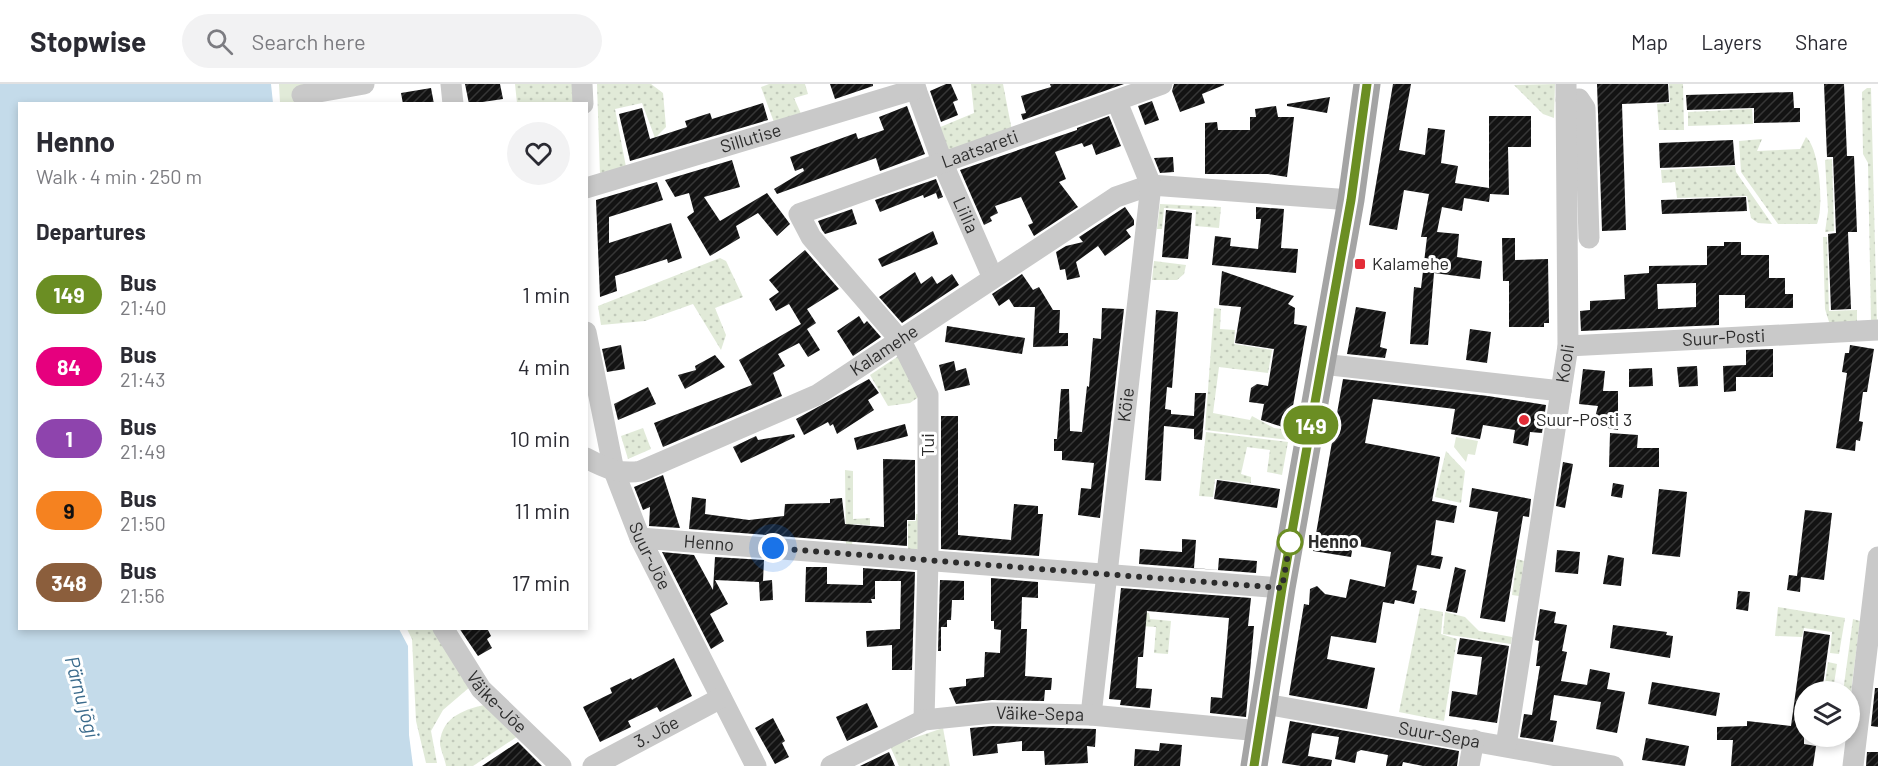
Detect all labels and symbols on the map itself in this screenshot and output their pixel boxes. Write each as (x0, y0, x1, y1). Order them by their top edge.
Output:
street label: Sillutise (717, 118, 784, 157)
street label: Laatsareti (938, 124, 1021, 172)
street label: Liilia (949, 193, 984, 236)
place label: Kalamehe (1372, 252, 1449, 274)
marker: Kalamehe (1353, 257, 1367, 271)
street label: Kalamehe (845, 319, 922, 380)
street label: Suur-Posti (1682, 324, 1766, 350)
street label: Kooli (1550, 342, 1578, 384)
street label: Köie (1112, 386, 1138, 423)
line badge: 149 (1276, 406, 1346, 444)
place label: Suur-Posti 3 (1536, 408, 1632, 430)
marker: Suur-Posti 3 (1517, 413, 1531, 427)
street label: Tui (916, 433, 938, 457)
street label: Suur-Jõe (625, 519, 676, 593)
street label: Henno (683, 529, 735, 555)
marker: Henno (1277, 529, 1303, 555)
place label: Henno (1308, 530, 1359, 552)
your location (758, 533, 788, 563)
water label: Pärnu jõgi (61, 653, 105, 740)
street label: Väike-Jõe (462, 666, 532, 737)
street label: Väike-Sepa (996, 701, 1084, 725)
street label: 3. Jõe (630, 710, 682, 752)
street label: Suur-Sepa (1397, 716, 1482, 752)

